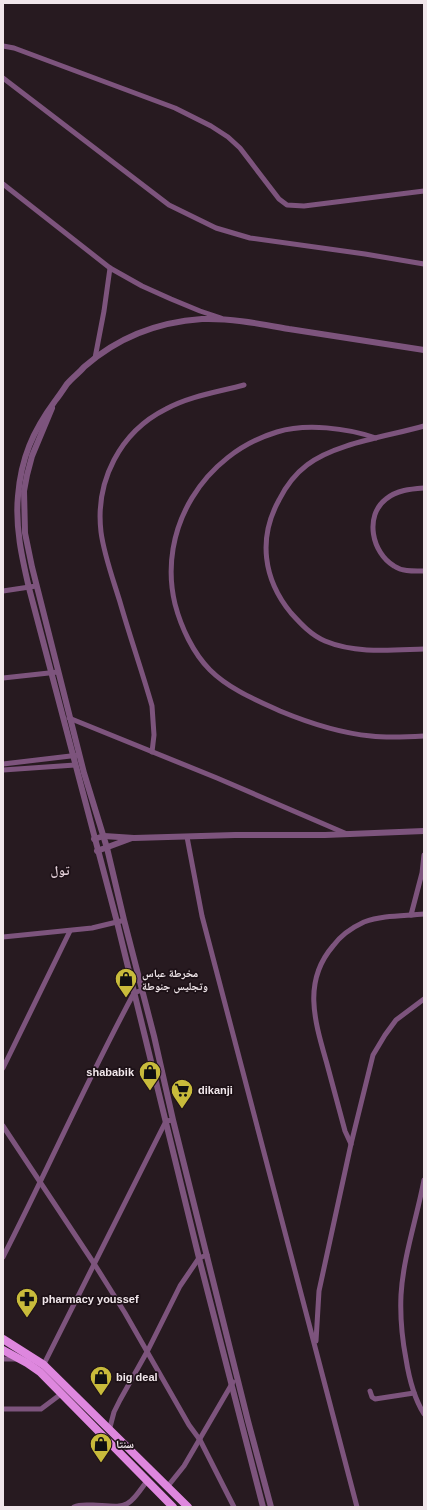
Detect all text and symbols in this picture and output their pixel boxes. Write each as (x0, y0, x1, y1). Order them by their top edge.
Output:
district label: تول (51, 863, 70, 878)
shop icon: مخرطة عباس وتجليس جنوطة (113, 966, 139, 999)
place label: مخرطة عباس وتجليس جنوطة (142, 967, 208, 994)
shop icon: shababik (137, 1059, 163, 1092)
place label: shababik (86, 1066, 135, 1078)
supermarket icon: dikanji (169, 1077, 195, 1110)
place label: dikanji (198, 1084, 233, 1096)
pharmacy icon: pharmacy youssef (14, 1286, 40, 1319)
place label: pharmacy youssef (42, 1293, 139, 1305)
shop icon: big deal (88, 1364, 114, 1397)
place label: big deal (116, 1371, 158, 1383)
shop icon: سنتا (88, 1431, 114, 1464)
place label: سنتا (116, 1438, 134, 1450)

